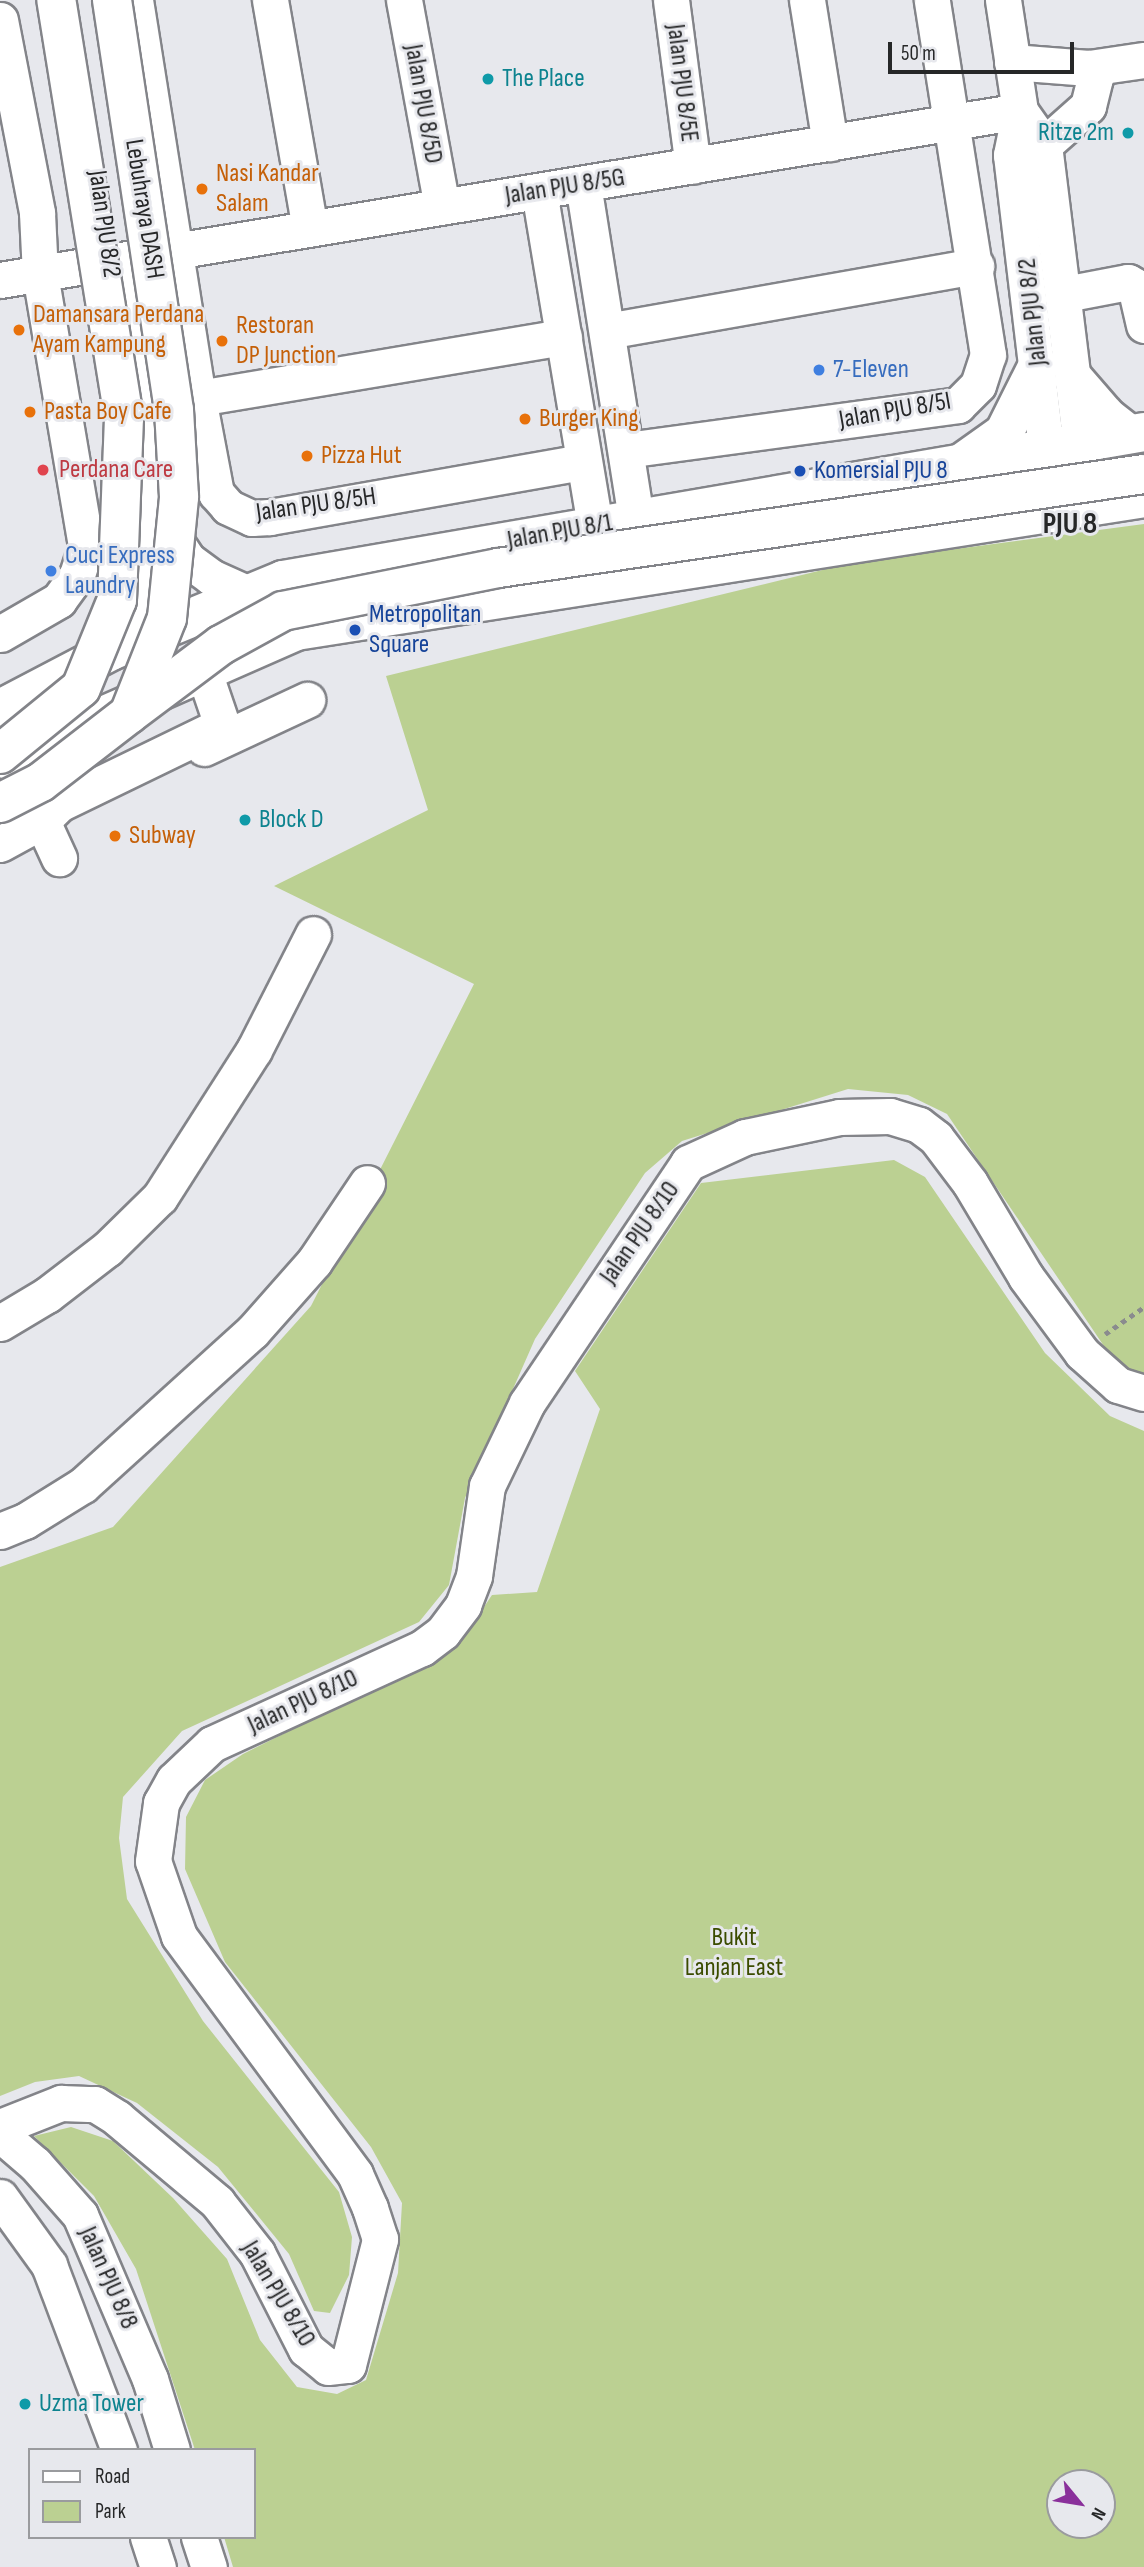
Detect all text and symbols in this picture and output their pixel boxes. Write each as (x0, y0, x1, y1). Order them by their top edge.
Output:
street label: Jalan PJU 8/5E (659, 22, 705, 144)
scale bar (892, 28, 1078, 72)
text: 50 m (901, 41, 936, 66)
street label: Jalan PJU 8/5D (397, 42, 449, 166)
place label: The Place (502, 63, 585, 95)
marker: The Place (480, 71, 496, 87)
place label: Ritze 2m (1038, 117, 1114, 149)
marker: Ritze 2m (1120, 125, 1136, 141)
street label: Lebuhraya DASH (118, 137, 170, 281)
place label: Nasi Kandar Salam (216, 158, 319, 220)
street label: Jalan PJU 8/5G (503, 162, 627, 212)
street label: Jalan PJU 8/2 (81, 168, 127, 280)
marker: Nasi Kandar Salam (194, 181, 210, 197)
street label: Jalan PJU 8/2 (1012, 257, 1054, 367)
place label: Damansara Perdana Ayam Kampung (33, 299, 204, 360)
place label: Restoran DP Junction (236, 310, 336, 372)
marker: Damansara Perdana Ayam Kampung (11, 322, 27, 338)
marker: Restoran DP Junction (214, 333, 230, 349)
place label: 7-Eleven (833, 354, 909, 386)
marker: 7-Eleven (811, 362, 827, 378)
street label: Jalan PJU 8/5I (837, 386, 953, 436)
place label: Pasta Boy Cafe (44, 396, 172, 428)
place label: Burger King (539, 403, 639, 435)
marker: Pasta Boy Cafe (22, 404, 38, 420)
marker: Burger King (517, 411, 533, 427)
place label: Pizza Hut (321, 440, 402, 472)
marker: Pizza Hut (299, 448, 315, 464)
place label: Perdana Care (59, 454, 173, 486)
place label: Komersial PJU 8 (814, 455, 948, 487)
marker: Perdana Care (33, 460, 53, 480)
marker: Komersial PJU 8 (792, 463, 808, 479)
street label: Jalan PJU 8/5H (254, 481, 378, 529)
district label: PJU 8 (1043, 506, 1097, 542)
street label: Jalan PJU 8/1 (505, 507, 615, 557)
place label: Cuci Express Laundry (65, 540, 175, 602)
marker: Cuci Express Laundry (43, 563, 59, 579)
place label: Metropolitan Square (369, 599, 481, 660)
marker: Metropolitan Square (347, 622, 363, 638)
place label: Block D (259, 804, 323, 836)
marker: Block D (237, 812, 253, 828)
place label: Subway (129, 820, 196, 852)
marker: Subway (107, 828, 123, 844)
street label: Jalan PJU 8/10 (593, 1176, 687, 1290)
street label: Jalan PJU 8/10 (243, 1663, 363, 1741)
park label: Bukit Lanjan East (685, 1922, 783, 1983)
street label: Jalan PJU 8/8 (72, 2222, 144, 2334)
street label: Jalan PJU 8/10 (234, 2235, 322, 2353)
place label: Uzma Tower (39, 2388, 144, 2420)
marker: Uzma Tower (17, 2396, 33, 2412)
legend (28, 2448, 256, 2539)
text: Road (95, 2464, 130, 2489)
north arrow (1046, 2469, 1116, 2539)
text: Park (95, 2499, 126, 2524)
text: N (1085, 2504, 1110, 2524)

